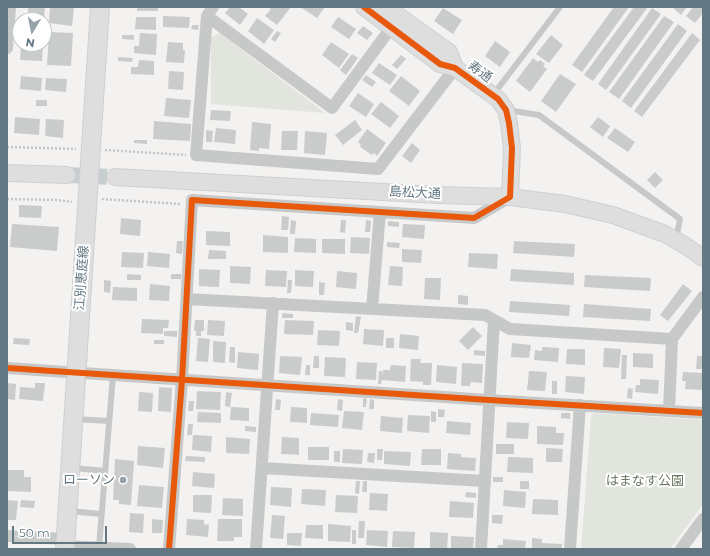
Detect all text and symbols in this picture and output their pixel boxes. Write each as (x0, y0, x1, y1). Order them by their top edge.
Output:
north arrow (12, 12, 52, 52)
text: N (25, 35, 36, 50)
street label: 寿通 (465, 58, 495, 86)
street label: 島松大通 (389, 184, 441, 202)
street label: 江別恵庭線 (72, 245, 92, 311)
place label: ローソン (63, 472, 115, 488)
park label: はまなす公園 (606, 473, 684, 489)
marker: ローソン (118, 475, 128, 485)
scale bar (14, 518, 109, 544)
text: 50 m (19, 525, 50, 540)

